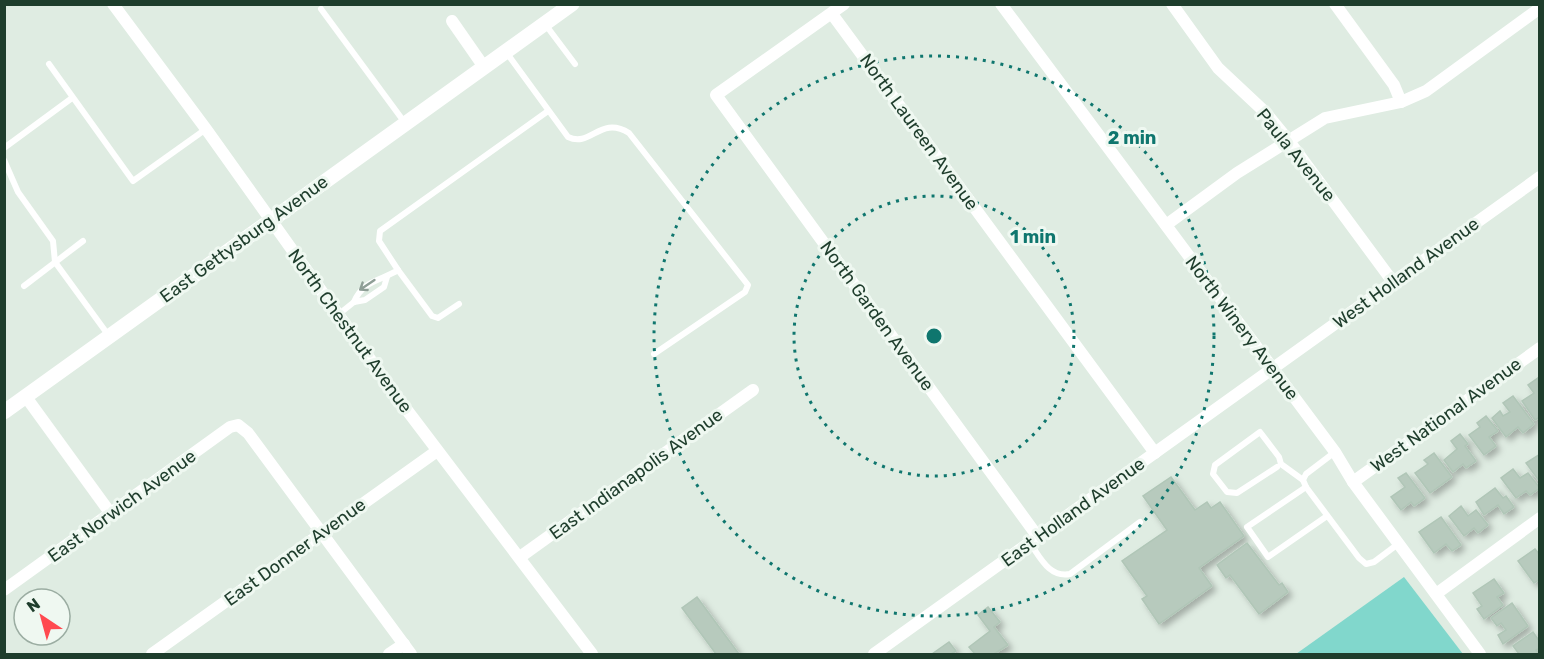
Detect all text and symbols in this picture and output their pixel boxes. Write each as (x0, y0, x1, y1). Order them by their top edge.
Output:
street label: North Laureen Avenue (855, 50, 983, 214)
street label: Paula Avenue (1252, 104, 1340, 206)
text: 2 min (1108, 127, 1156, 149)
street label: East Gettysburg Avenue (156, 171, 332, 307)
street label: West Holland Avenue (1329, 213, 1483, 333)
text: 1 min (1010, 226, 1056, 248)
street label: North Garden Avenue (815, 237, 939, 395)
street label: North Chestnut Avenue (283, 245, 417, 417)
street label: North Winery Avenue (1181, 252, 1303, 404)
one-way arrow (359, 279, 376, 292)
centre of rings (924, 326, 944, 346)
street label: West National Avenue (1366, 353, 1526, 477)
street label: East Indianapolis Avenue (545, 404, 727, 544)
street label: East Norwich Avenue (44, 445, 200, 567)
street label: East Holland Avenue (997, 453, 1149, 571)
street label: East Donner Avenue (220, 493, 370, 611)
north arrow (12, 587, 72, 647)
text: N (23, 594, 44, 616)

